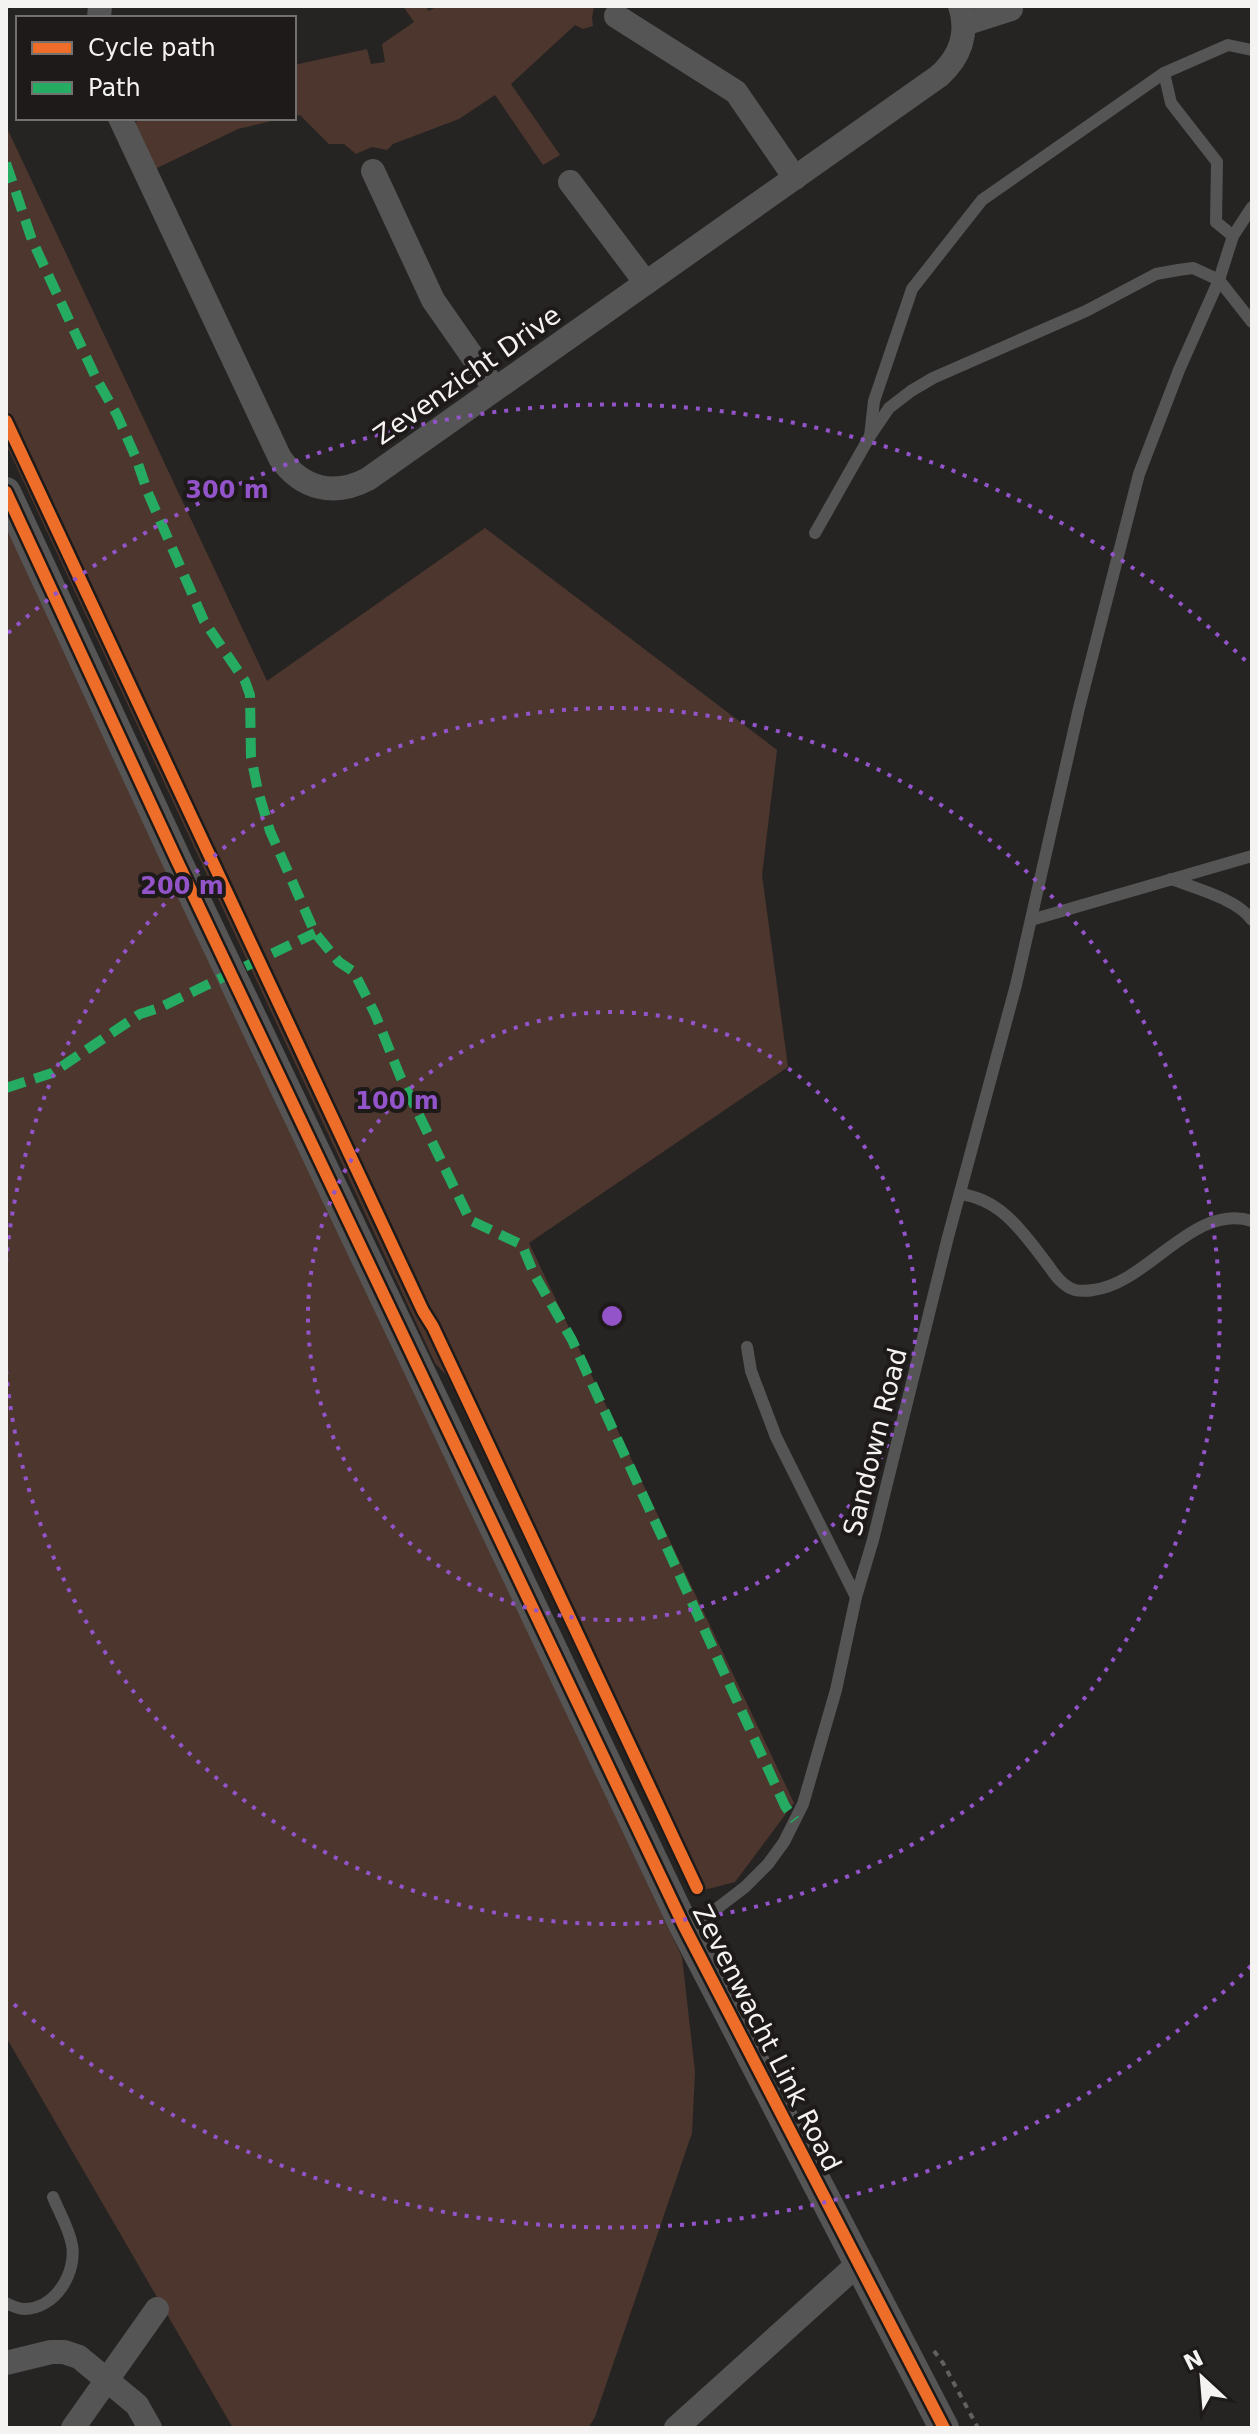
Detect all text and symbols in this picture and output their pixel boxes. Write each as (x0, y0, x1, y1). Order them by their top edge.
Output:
legend (16, 16, 296, 120)
text: Cycle path (88, 34, 216, 62)
text: Path (88, 74, 141, 102)
street label: Zevenzicht Drive (368, 299, 566, 451)
text: 300 m (185, 476, 269, 504)
text: 200 m (140, 872, 224, 900)
text: 100 m (355, 1087, 439, 1115)
centre of rings (598, 1302, 626, 1330)
street label: Sandown Road (837, 1345, 913, 1539)
street label: Zevenwacht Link Road (687, 1900, 847, 2176)
north arrow (1162, 2338, 1242, 2418)
text: N (1180, 2345, 1207, 2376)

